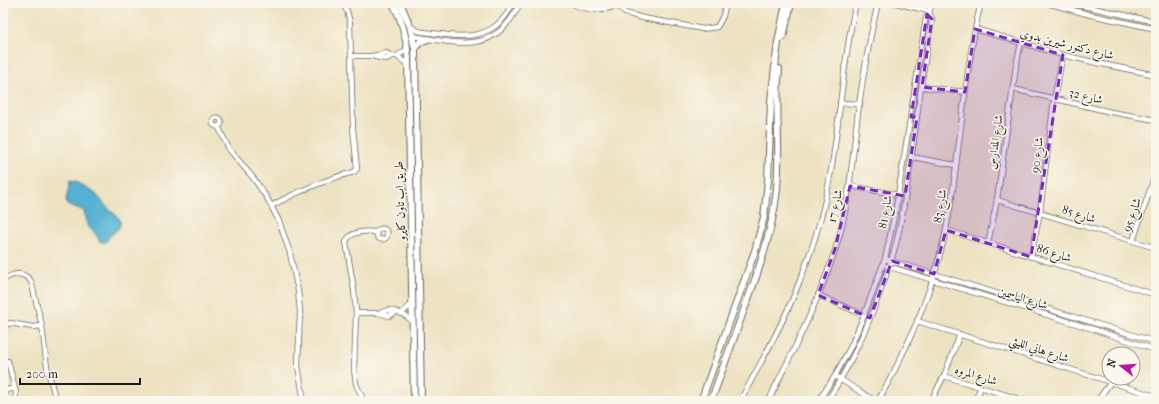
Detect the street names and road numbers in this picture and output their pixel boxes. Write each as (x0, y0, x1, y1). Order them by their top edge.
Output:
street label: شارع دكتور شيرين بدوي (1018, 26, 1115, 66)
street label: شارع 32 (1067, 85, 1105, 111)
street label: شارع المدارس (984, 114, 1010, 171)
street label: شارع 90 (1028, 136, 1050, 174)
street label: طريق اب تاون كايرو (392, 161, 409, 243)
street label: شارع 17 (825, 188, 849, 225)
street label: شارع 83 (930, 188, 954, 225)
street label: شارع 81 (875, 194, 899, 231)
street label: شارع 95 (1120, 196, 1148, 235)
street label: شارع 85 (1059, 202, 1098, 230)
street label: شارع 86 (1034, 241, 1073, 269)
street label: شارع الياسمين (995, 284, 1050, 316)
street label: شارع هاني الليثي (1006, 333, 1071, 370)
street label: شارع المروه (952, 362, 999, 392)

